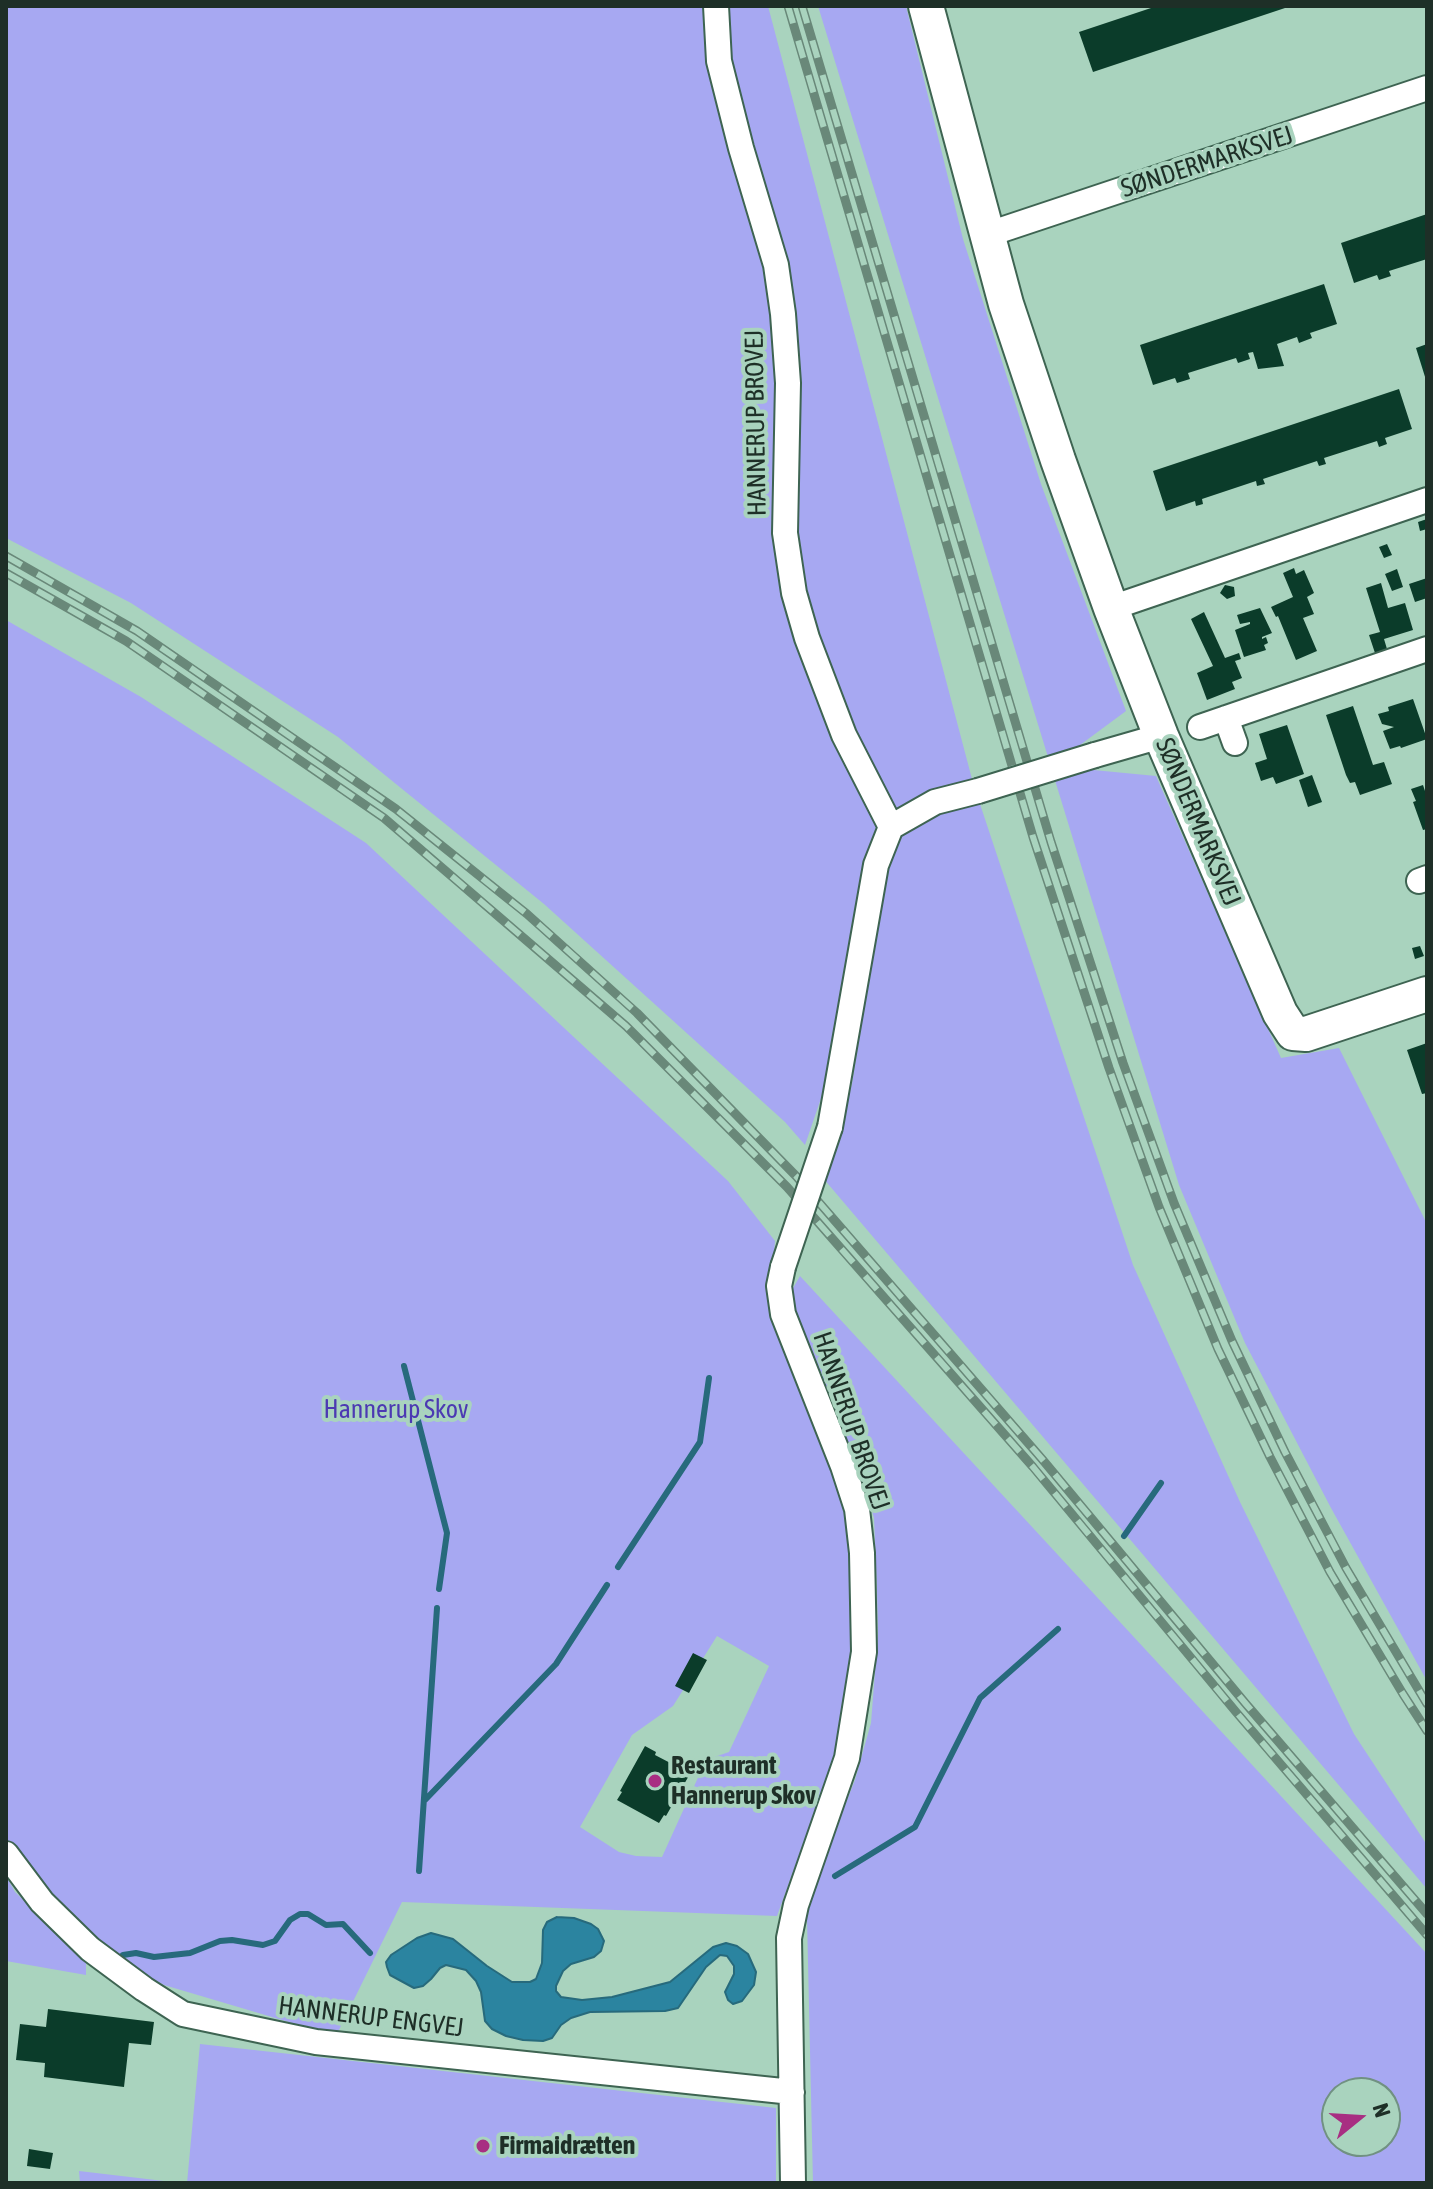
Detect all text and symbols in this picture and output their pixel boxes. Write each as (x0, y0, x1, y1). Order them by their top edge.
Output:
street label: SØNDERMARKSVEJ (1117, 120, 1297, 204)
street label: HANNERUP BROVEJ (739, 330, 773, 516)
street label: SØNDERMARKSVEJ (1149, 734, 1247, 910)
street label: HANNERUP BROVEJ (806, 1328, 896, 1514)
park label: Hannerup Skov (324, 1394, 468, 1426)
place label: Restaurant Hannerup Skov (671, 1750, 816, 1812)
marker: Restaurant Hannerup Skov (646, 1772, 664, 1790)
street label: HANNERUP ENGVEJ (277, 1990, 465, 2044)
north arrow (1321, 2077, 1401, 2157)
text: N (1368, 2100, 1396, 2120)
place label: Firmaidrætten (499, 2130, 635, 2162)
marker: Firmaidrætten (474, 2137, 492, 2155)

